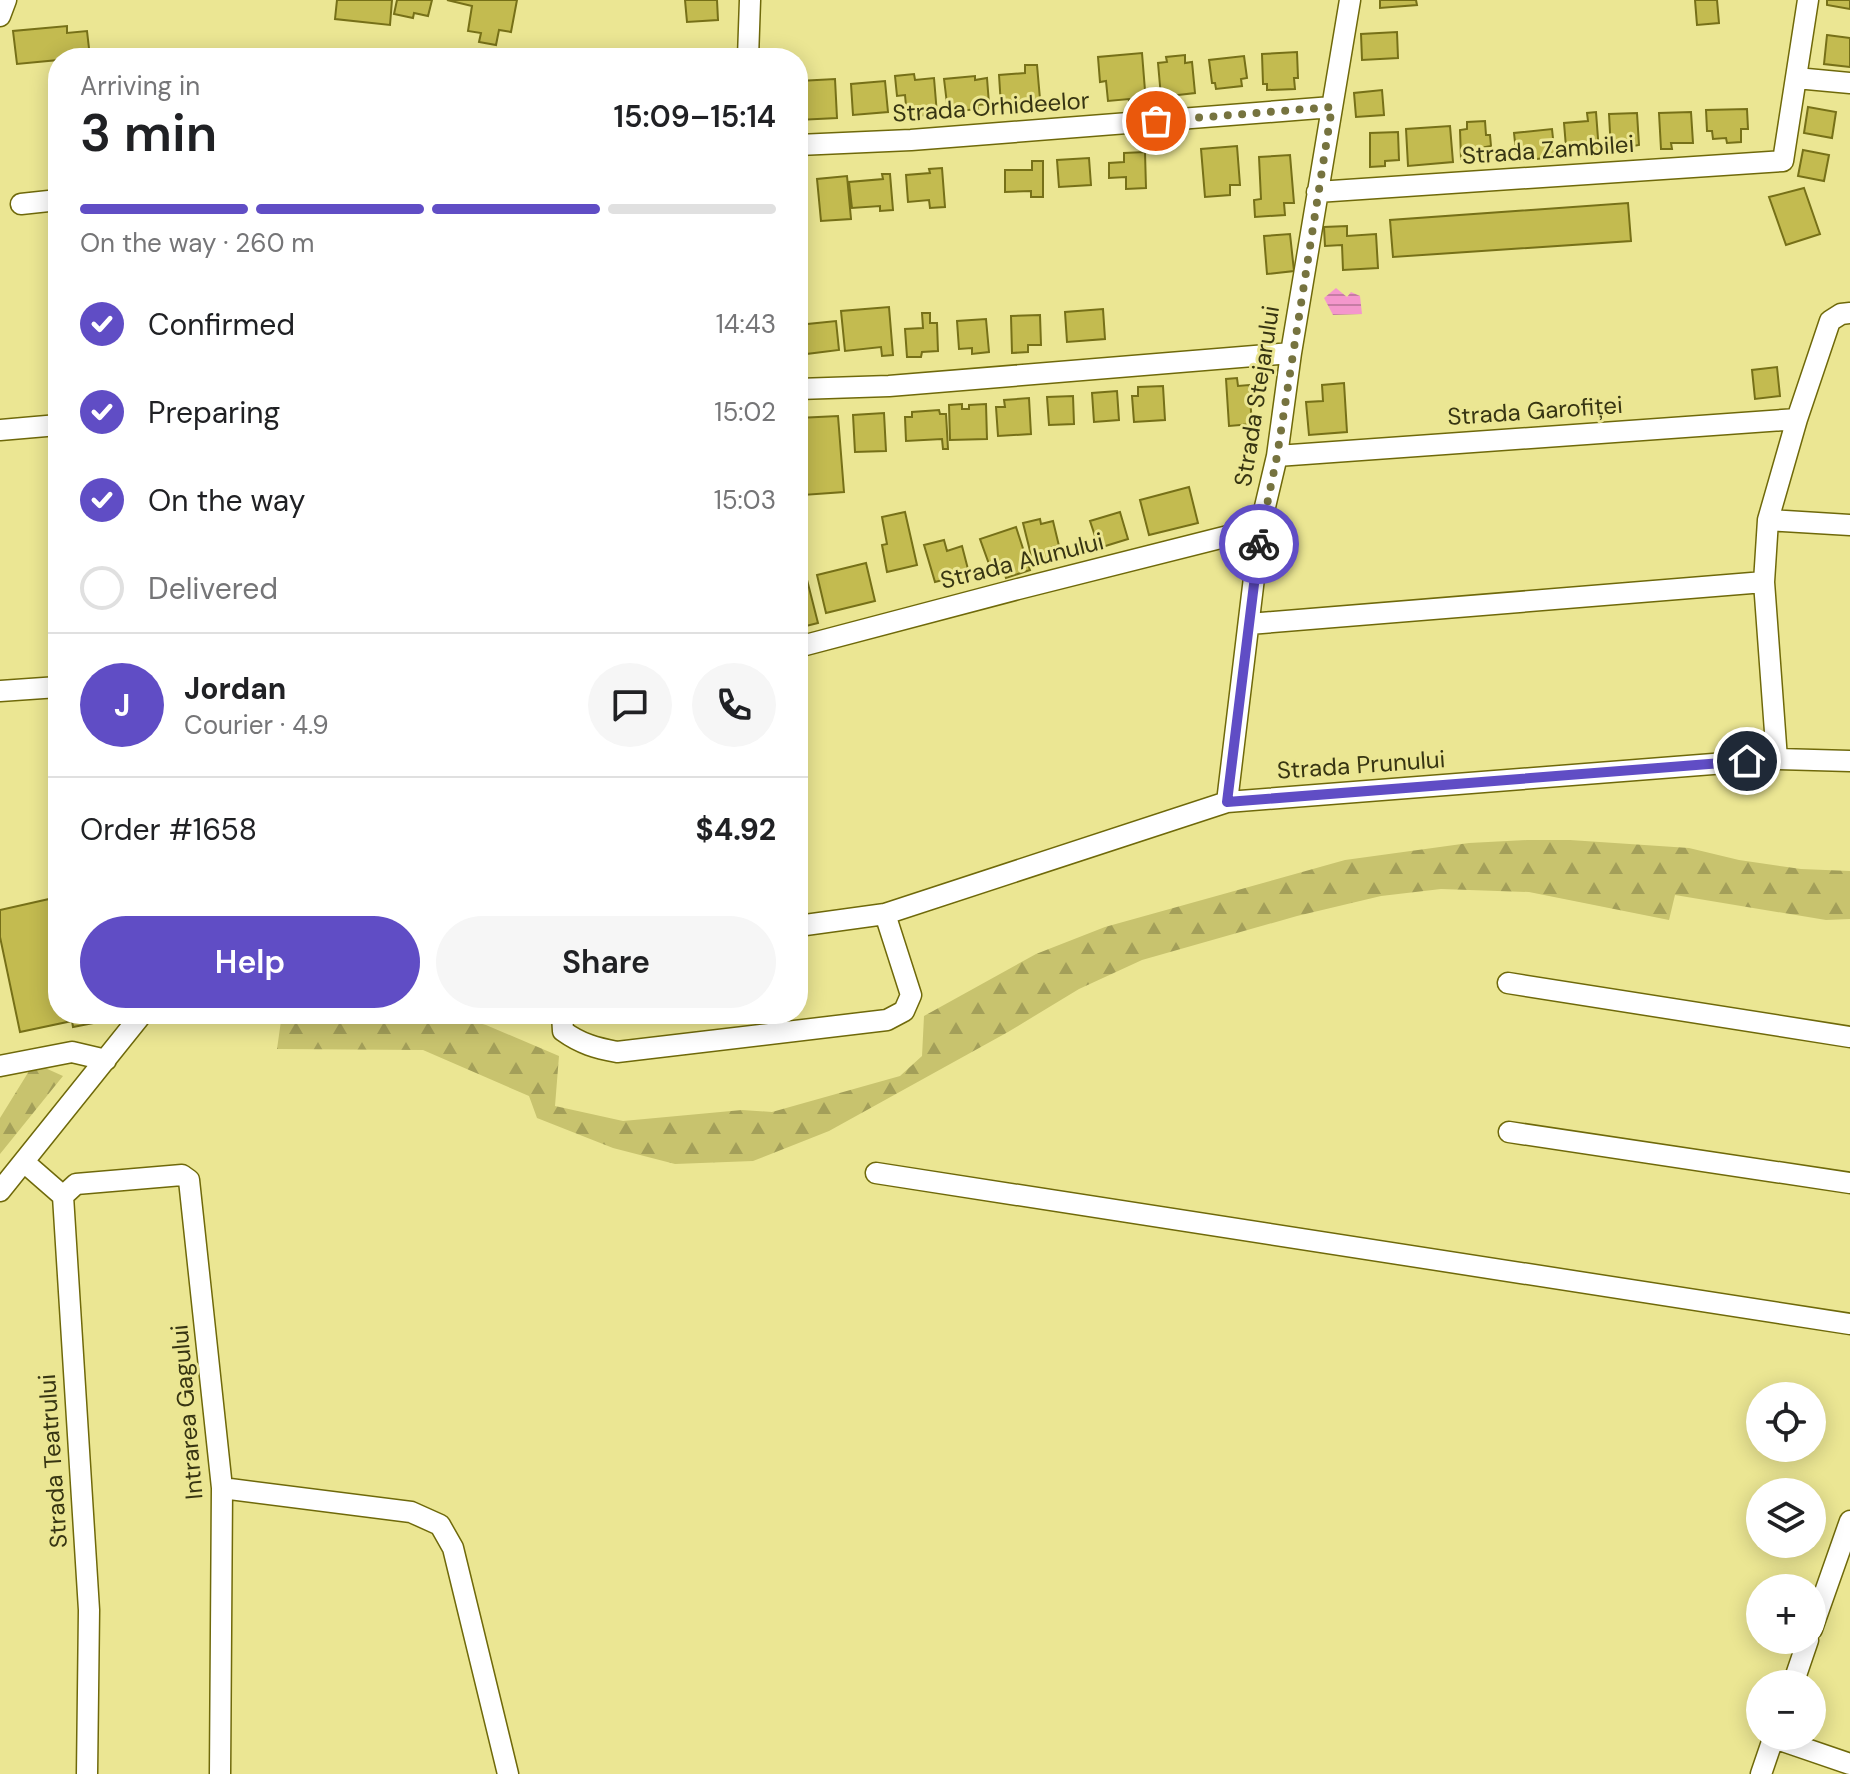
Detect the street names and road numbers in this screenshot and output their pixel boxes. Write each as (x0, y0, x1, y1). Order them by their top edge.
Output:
street label: Strada Orhideelor (891, 84, 1091, 129)
street label: Strada Zambilei (1461, 128, 1635, 171)
street label: Strada Stejarului (1227, 303, 1286, 489)
street label: Strada Garofiței (1446, 389, 1624, 432)
street label: Strada Alunului (937, 525, 1107, 596)
street label: Strada Prunului (1276, 743, 1446, 786)
street label: Intrarea Gagului (163, 1323, 210, 1501)
street label: Strada Teatrului (31, 1373, 74, 1549)

